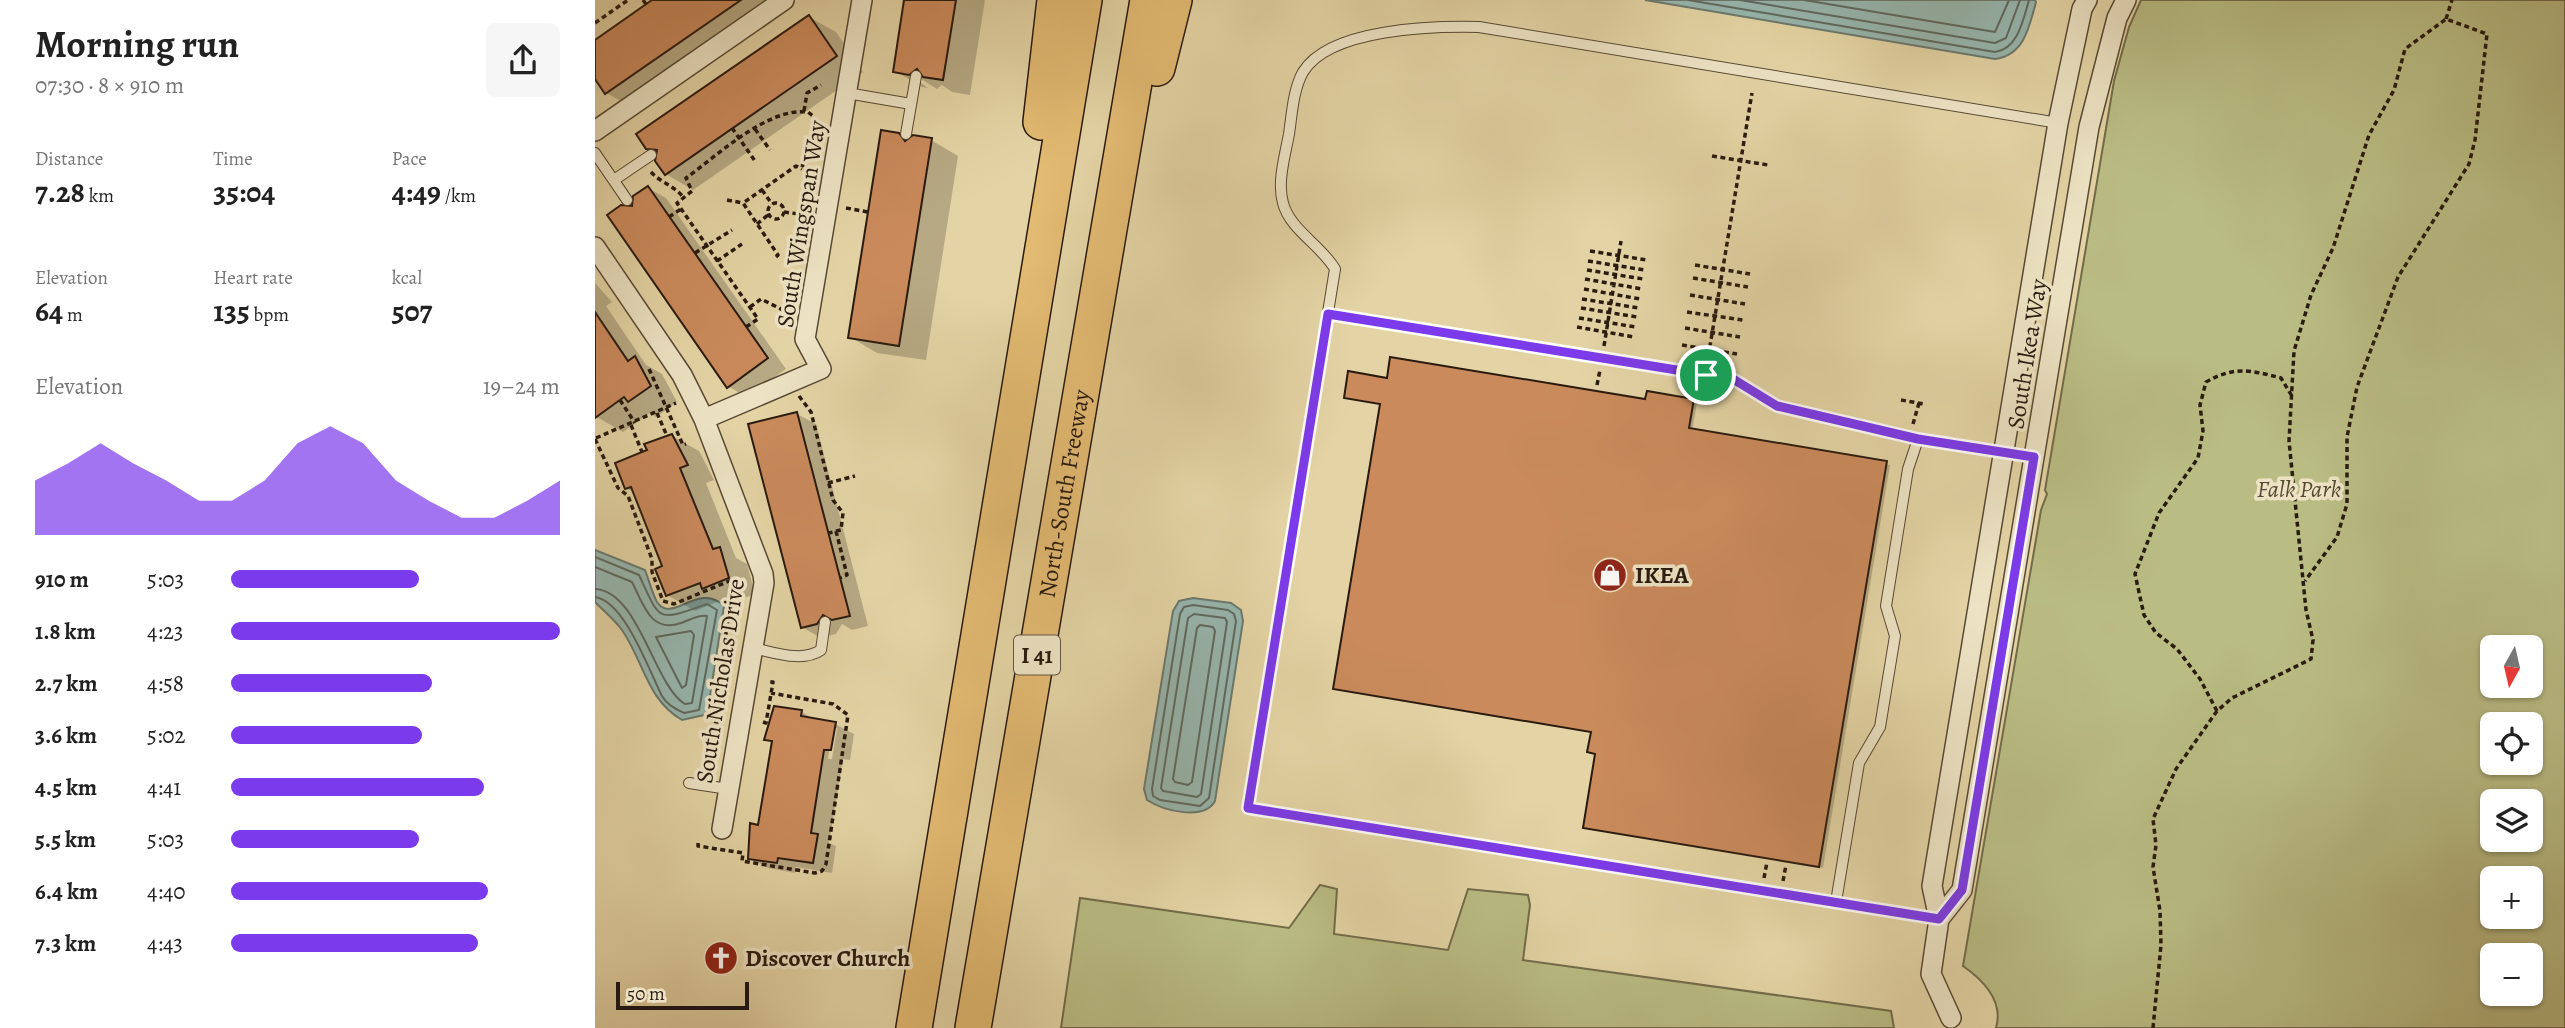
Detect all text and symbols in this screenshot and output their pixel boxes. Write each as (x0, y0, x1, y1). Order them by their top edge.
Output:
text: Morning run (35, 18, 239, 70)
button: share (486, 23, 560, 97)
text: 07:30 · 8 × 910 m (35, 70, 184, 101)
street label: South Wingspan Way (769, 118, 833, 330)
text: Distance (35, 146, 103, 172)
text: Time (213, 146, 253, 172)
text: Pace (392, 146, 427, 172)
text: 7.28 (35, 172, 85, 212)
text: 35:04 (213, 172, 275, 212)
text: 4:49 (392, 172, 441, 212)
text: km (85, 183, 114, 209)
text: /km (441, 183, 476, 209)
text: Elevation (35, 265, 108, 291)
text: Heart rate (213, 265, 293, 291)
text: kcal (392, 265, 422, 291)
street label: South Ikea Way (1999, 276, 2055, 431)
text: 64 (35, 291, 63, 331)
text: 135 (213, 291, 250, 331)
text: 507 (392, 291, 432, 331)
text: m (63, 302, 83, 328)
text: bpm (250, 302, 289, 328)
pin (1676, 345, 1736, 405)
icon: arrive (1687, 356, 1725, 394)
text: Elevation (35, 371, 123, 402)
text: 19–24 m (483, 371, 560, 402)
street label: North-South Freeway (1030, 387, 1097, 600)
park label: Falk Park (2257, 473, 2341, 505)
shop icon: IKEA (1591, 556, 1629, 594)
place label: IKEA (1635, 559, 1690, 591)
text: 910 m (35, 564, 89, 595)
text: 5:03 (147, 564, 184, 595)
street label: South Nicholas Drive (688, 576, 752, 786)
text: 1.8 km (35, 616, 96, 647)
text: 4:23 (147, 616, 183, 647)
north arrow (2480, 635, 2543, 698)
map controls (2480, 635, 2543, 1006)
road number: I 41 (1014, 636, 1060, 674)
text: 2.7 km (35, 668, 97, 699)
text: 4:58 (147, 668, 184, 699)
button: locate (2480, 712, 2543, 775)
text: 3.6 km (35, 720, 97, 751)
text: 5:02 (147, 720, 186, 751)
text: 4.5 km (35, 772, 97, 803)
text: 4:41 (147, 772, 181, 803)
button: layers (2480, 789, 2543, 852)
text: 5.5 km (35, 824, 96, 855)
text: 5:03 (147, 824, 184, 855)
button: + (2480, 866, 2543, 929)
text: 6.4 km (35, 876, 98, 907)
text: 4:40 (147, 876, 186, 907)
text: 7.3 km (35, 928, 96, 959)
text: 4:43 (147, 928, 183, 959)
church icon: Discover Church (702, 939, 740, 977)
place label: Discover Church (745, 942, 910, 974)
button: − (2480, 943, 2543, 1006)
scale bar (616, 979, 749, 1011)
text: 50 m (627, 981, 665, 1007)

